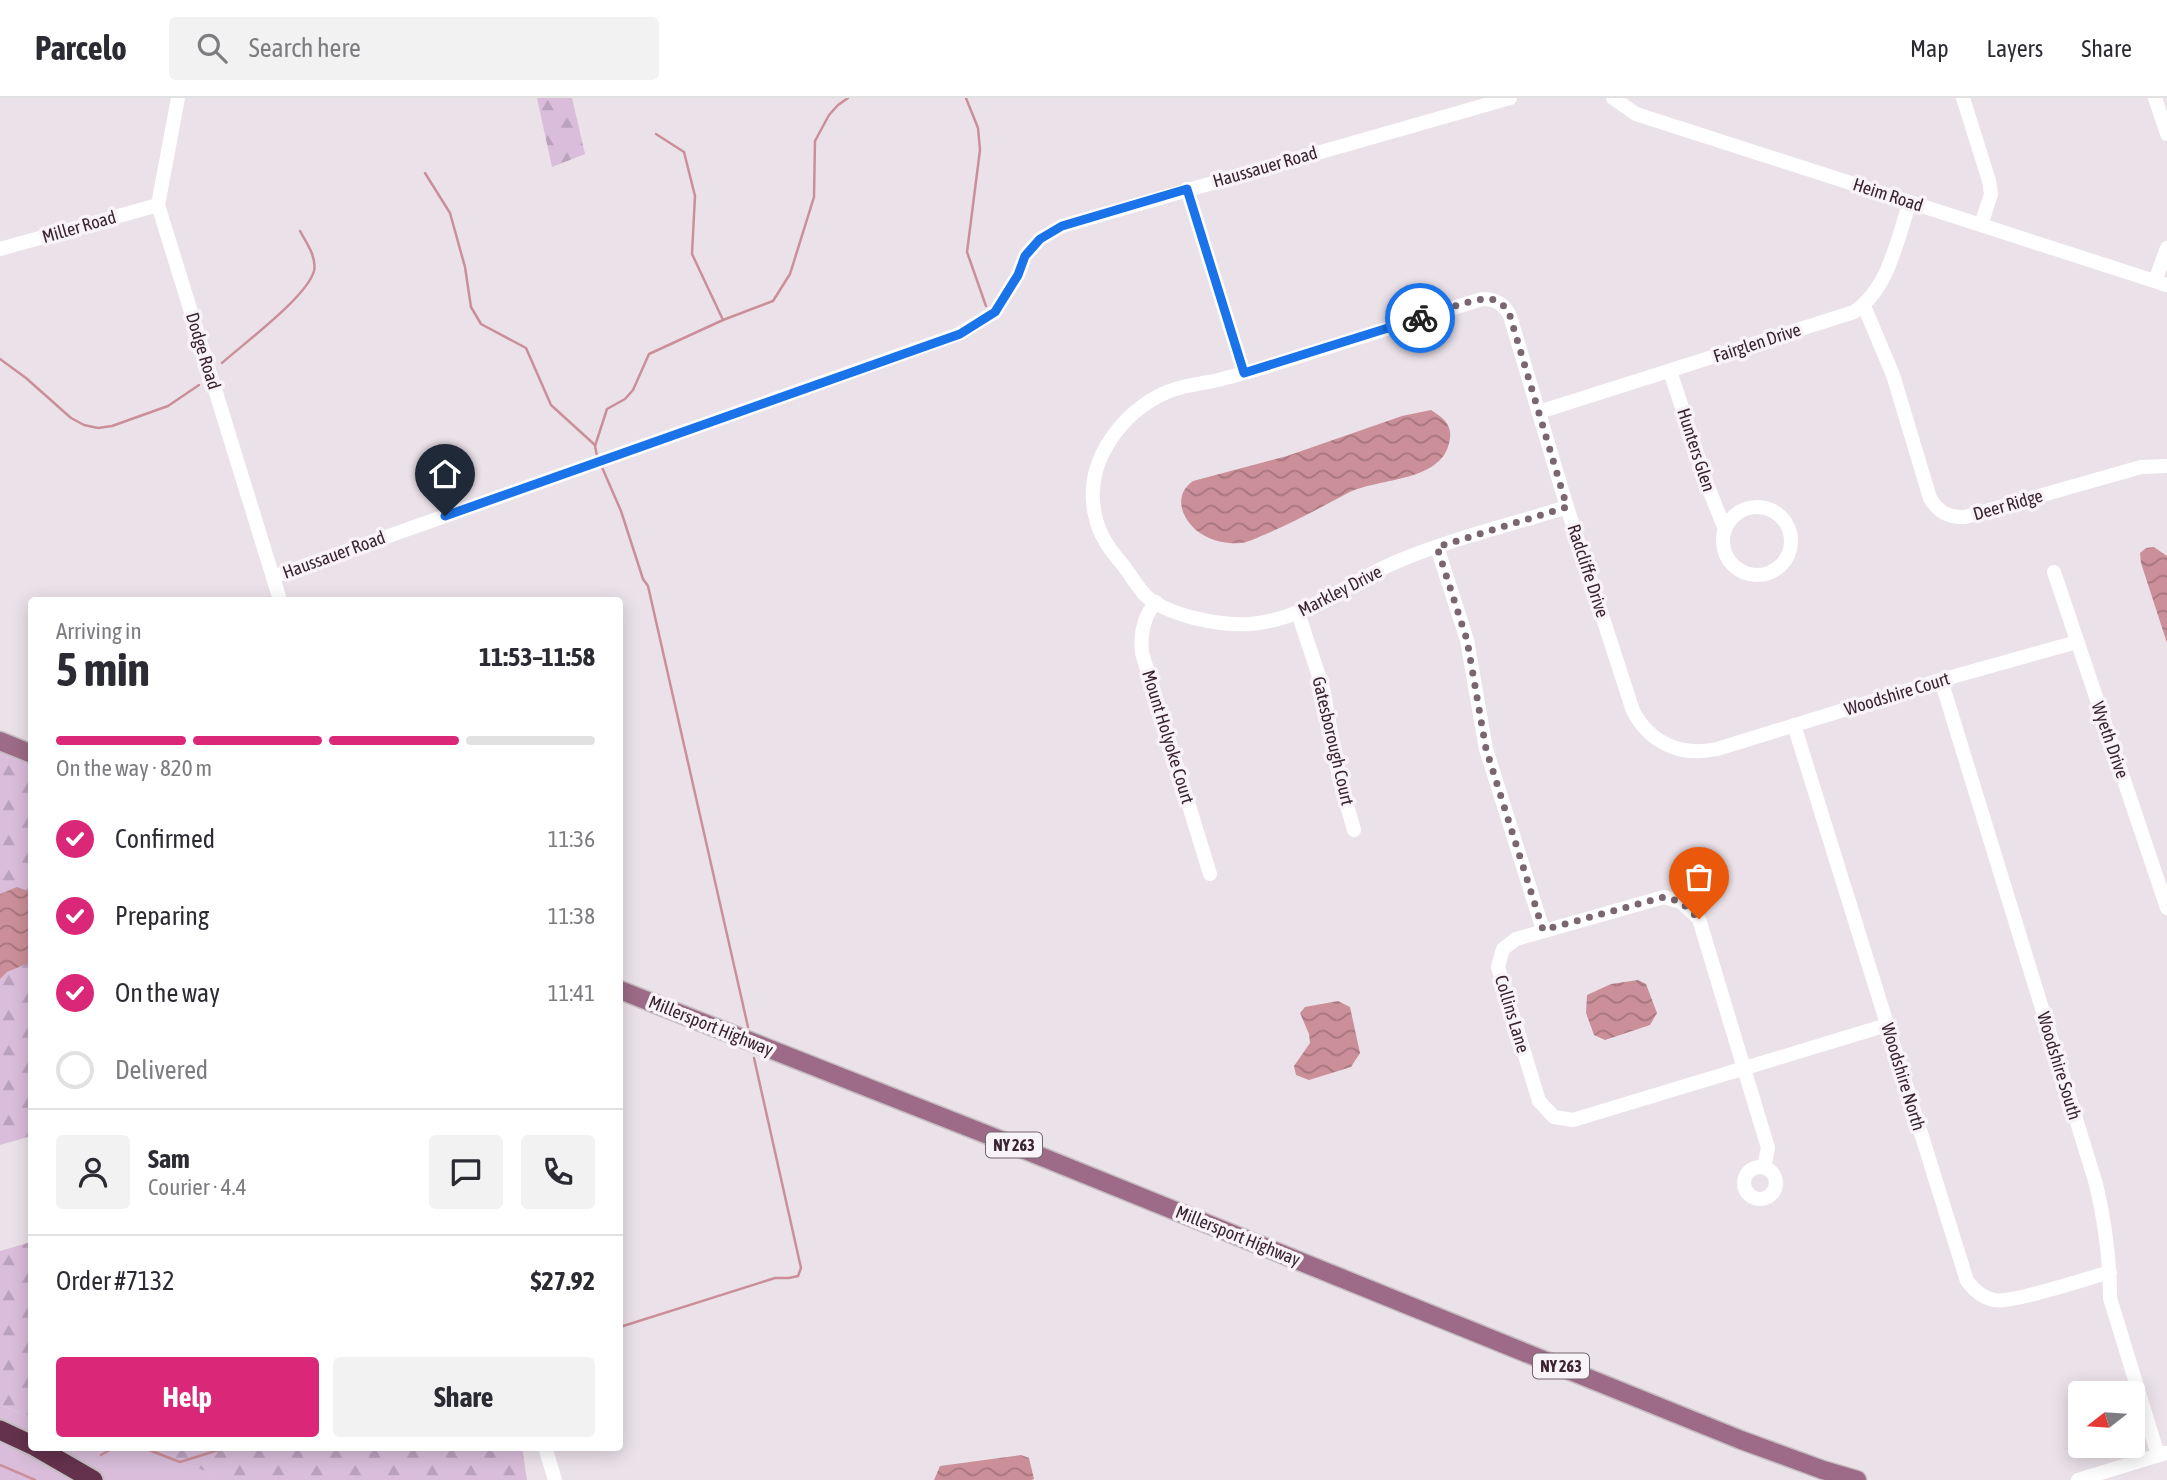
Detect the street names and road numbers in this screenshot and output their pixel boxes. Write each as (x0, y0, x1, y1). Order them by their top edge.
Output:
street label: Haussauer Road (1210, 142, 1319, 191)
street label: Heim Road (1850, 173, 1926, 216)
street label: Miller Road (40, 206, 118, 247)
street label: Dodge Road (182, 310, 225, 392)
street label: Fairglen Drive (1710, 319, 1803, 367)
street label: Hunters Glen (1673, 406, 1720, 494)
street label: Deer Ridge (1971, 485, 2045, 524)
street label: Radcliffe Drive (1564, 522, 1613, 620)
street label: Haussauer Road (280, 526, 388, 583)
street label: Markley Drive (1294, 561, 1385, 621)
street label: Mount Holyoke Court (1138, 668, 1199, 806)
street label: Woodshire Court (1842, 668, 1952, 719)
street label: Gatesborough Court (1308, 675, 1358, 807)
street label: Wyeth Drive (2088, 699, 2133, 781)
street label: Collins Lane (1491, 973, 1534, 1055)
street label: Millersport Highway (646, 991, 777, 1060)
street label: Woodshire South (2033, 1009, 2086, 1122)
street label: Woodshire North (1877, 1021, 1930, 1133)
road number: NY 263 (986, 1133, 1042, 1158)
street label: Millersport Highway (1173, 1201, 1304, 1270)
road number: NY 263 (1533, 1354, 1589, 1378)

